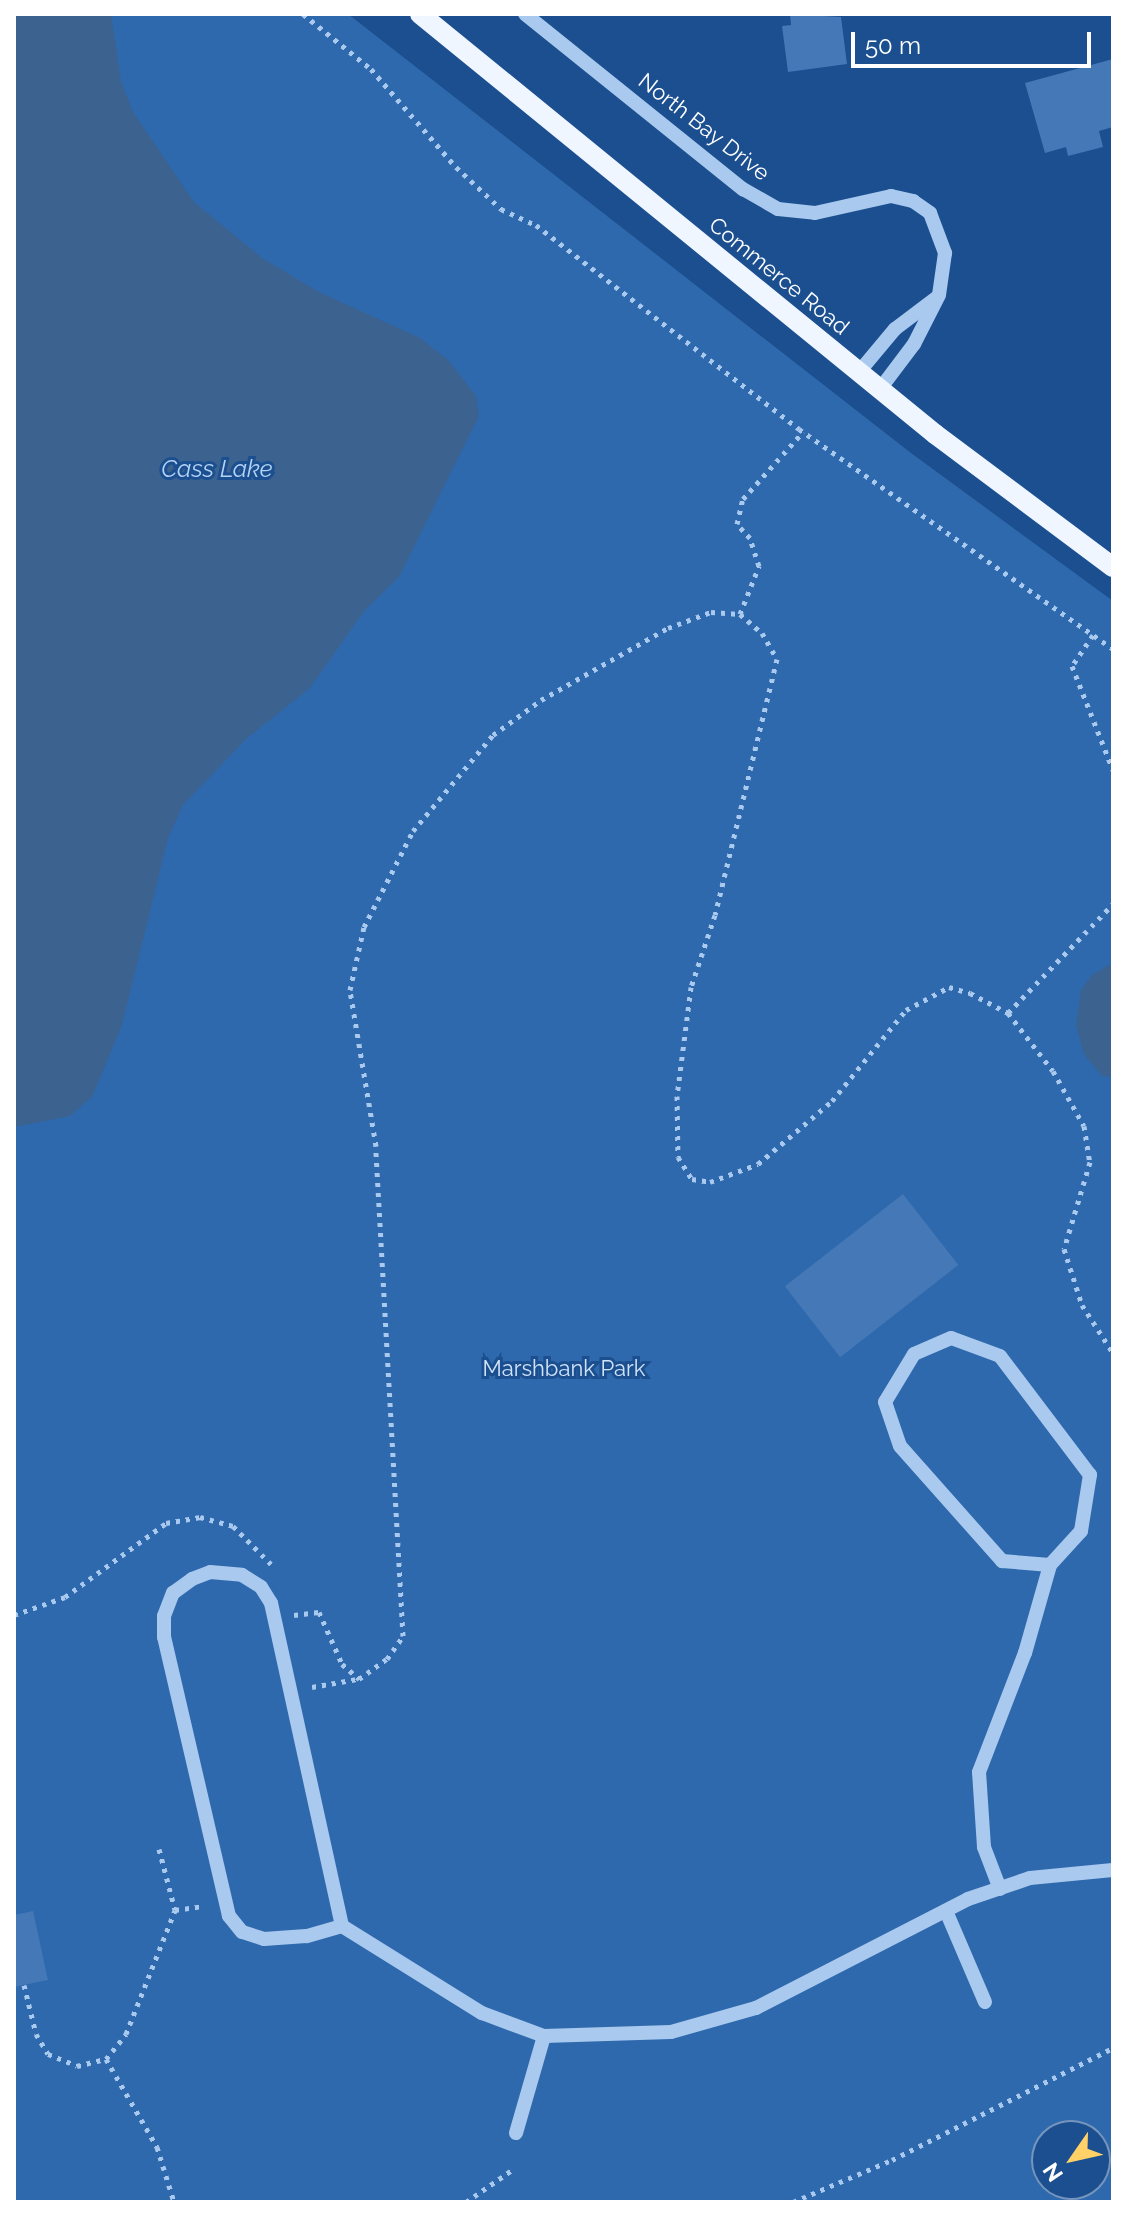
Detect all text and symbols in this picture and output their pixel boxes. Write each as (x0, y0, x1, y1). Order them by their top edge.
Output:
scale bar (855, 16, 1095, 66)
text: 50 m (865, 31, 921, 60)
street label: North Bay Drive (633, 67, 775, 187)
street label: Commerce Road (704, 212, 854, 340)
water label: Cass Lake (161, 455, 273, 483)
park label: Marshbank Park (483, 1356, 645, 1382)
north arrow (1031, 2120, 1111, 2200)
text: N (1037, 2158, 1068, 2187)

